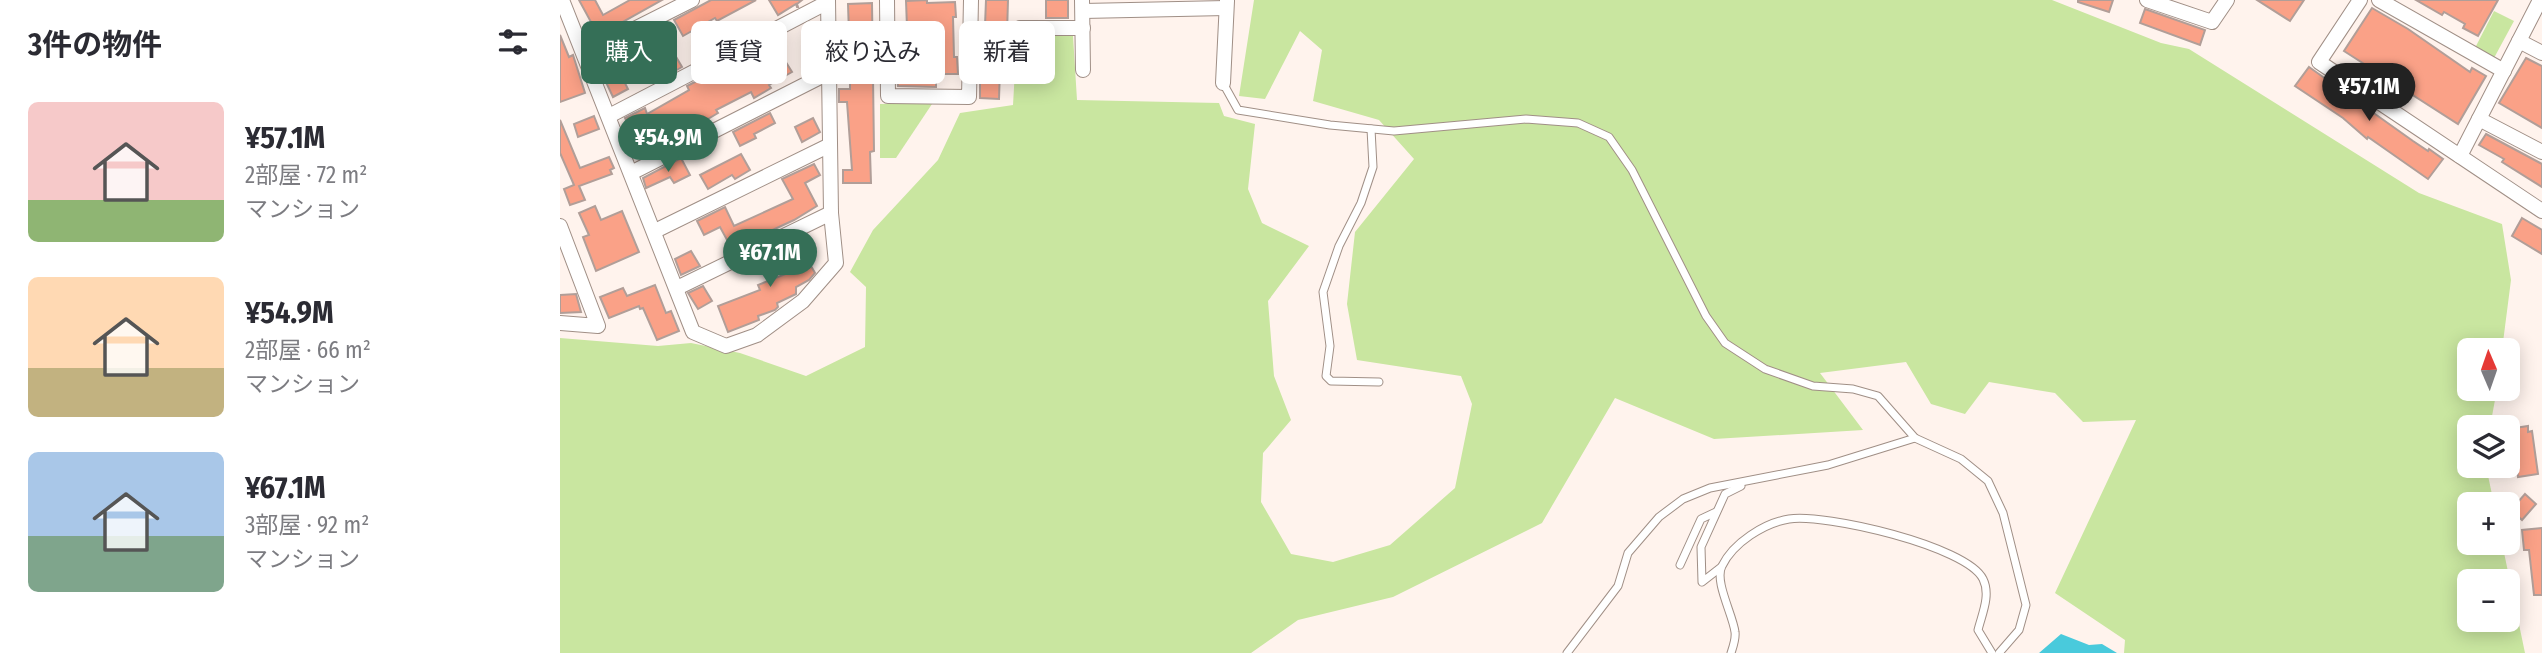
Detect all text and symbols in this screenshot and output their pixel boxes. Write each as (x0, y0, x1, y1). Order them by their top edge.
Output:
chip: 購入 (581, 21, 677, 84)
chip: 賃貸 (691, 21, 787, 84)
chip: 絞り込み (801, 21, 945, 84)
chip: 新着 (959, 21, 1055, 84)
icon: filters (494, 23, 532, 61)
text: 3件の物件 (28, 27, 162, 63)
pin: ¥57.1M (2312, 64, 2426, 123)
text: ¥57.1M (2338, 72, 2400, 100)
pin: ¥54.9M (611, 114, 725, 174)
text: ¥57.1M (245, 120, 325, 156)
text: ¥54.9M (634, 123, 702, 151)
icon: home (84, 130, 168, 214)
text: 2部屋 · 72 m² (245, 161, 367, 189)
text: マンション (245, 195, 360, 223)
pin: ¥67.1M (713, 230, 827, 289)
text: ¥67.1M (739, 238, 801, 266)
text: ¥54.9M (245, 295, 334, 331)
icon: home (84, 305, 168, 389)
text: 2部屋 · 66 m² (245, 336, 371, 364)
north arrow (2457, 338, 2520, 401)
map controls (2457, 338, 2520, 632)
text: マンション (245, 370, 360, 398)
button: layers (2457, 415, 2520, 478)
text: ¥67.1M (245, 470, 326, 506)
icon: home (84, 480, 168, 564)
button: + (2457, 492, 2520, 555)
text: 3部屋 · 92 m² (245, 511, 369, 539)
text: マンション (245, 545, 360, 573)
button: − (2457, 569, 2520, 632)

